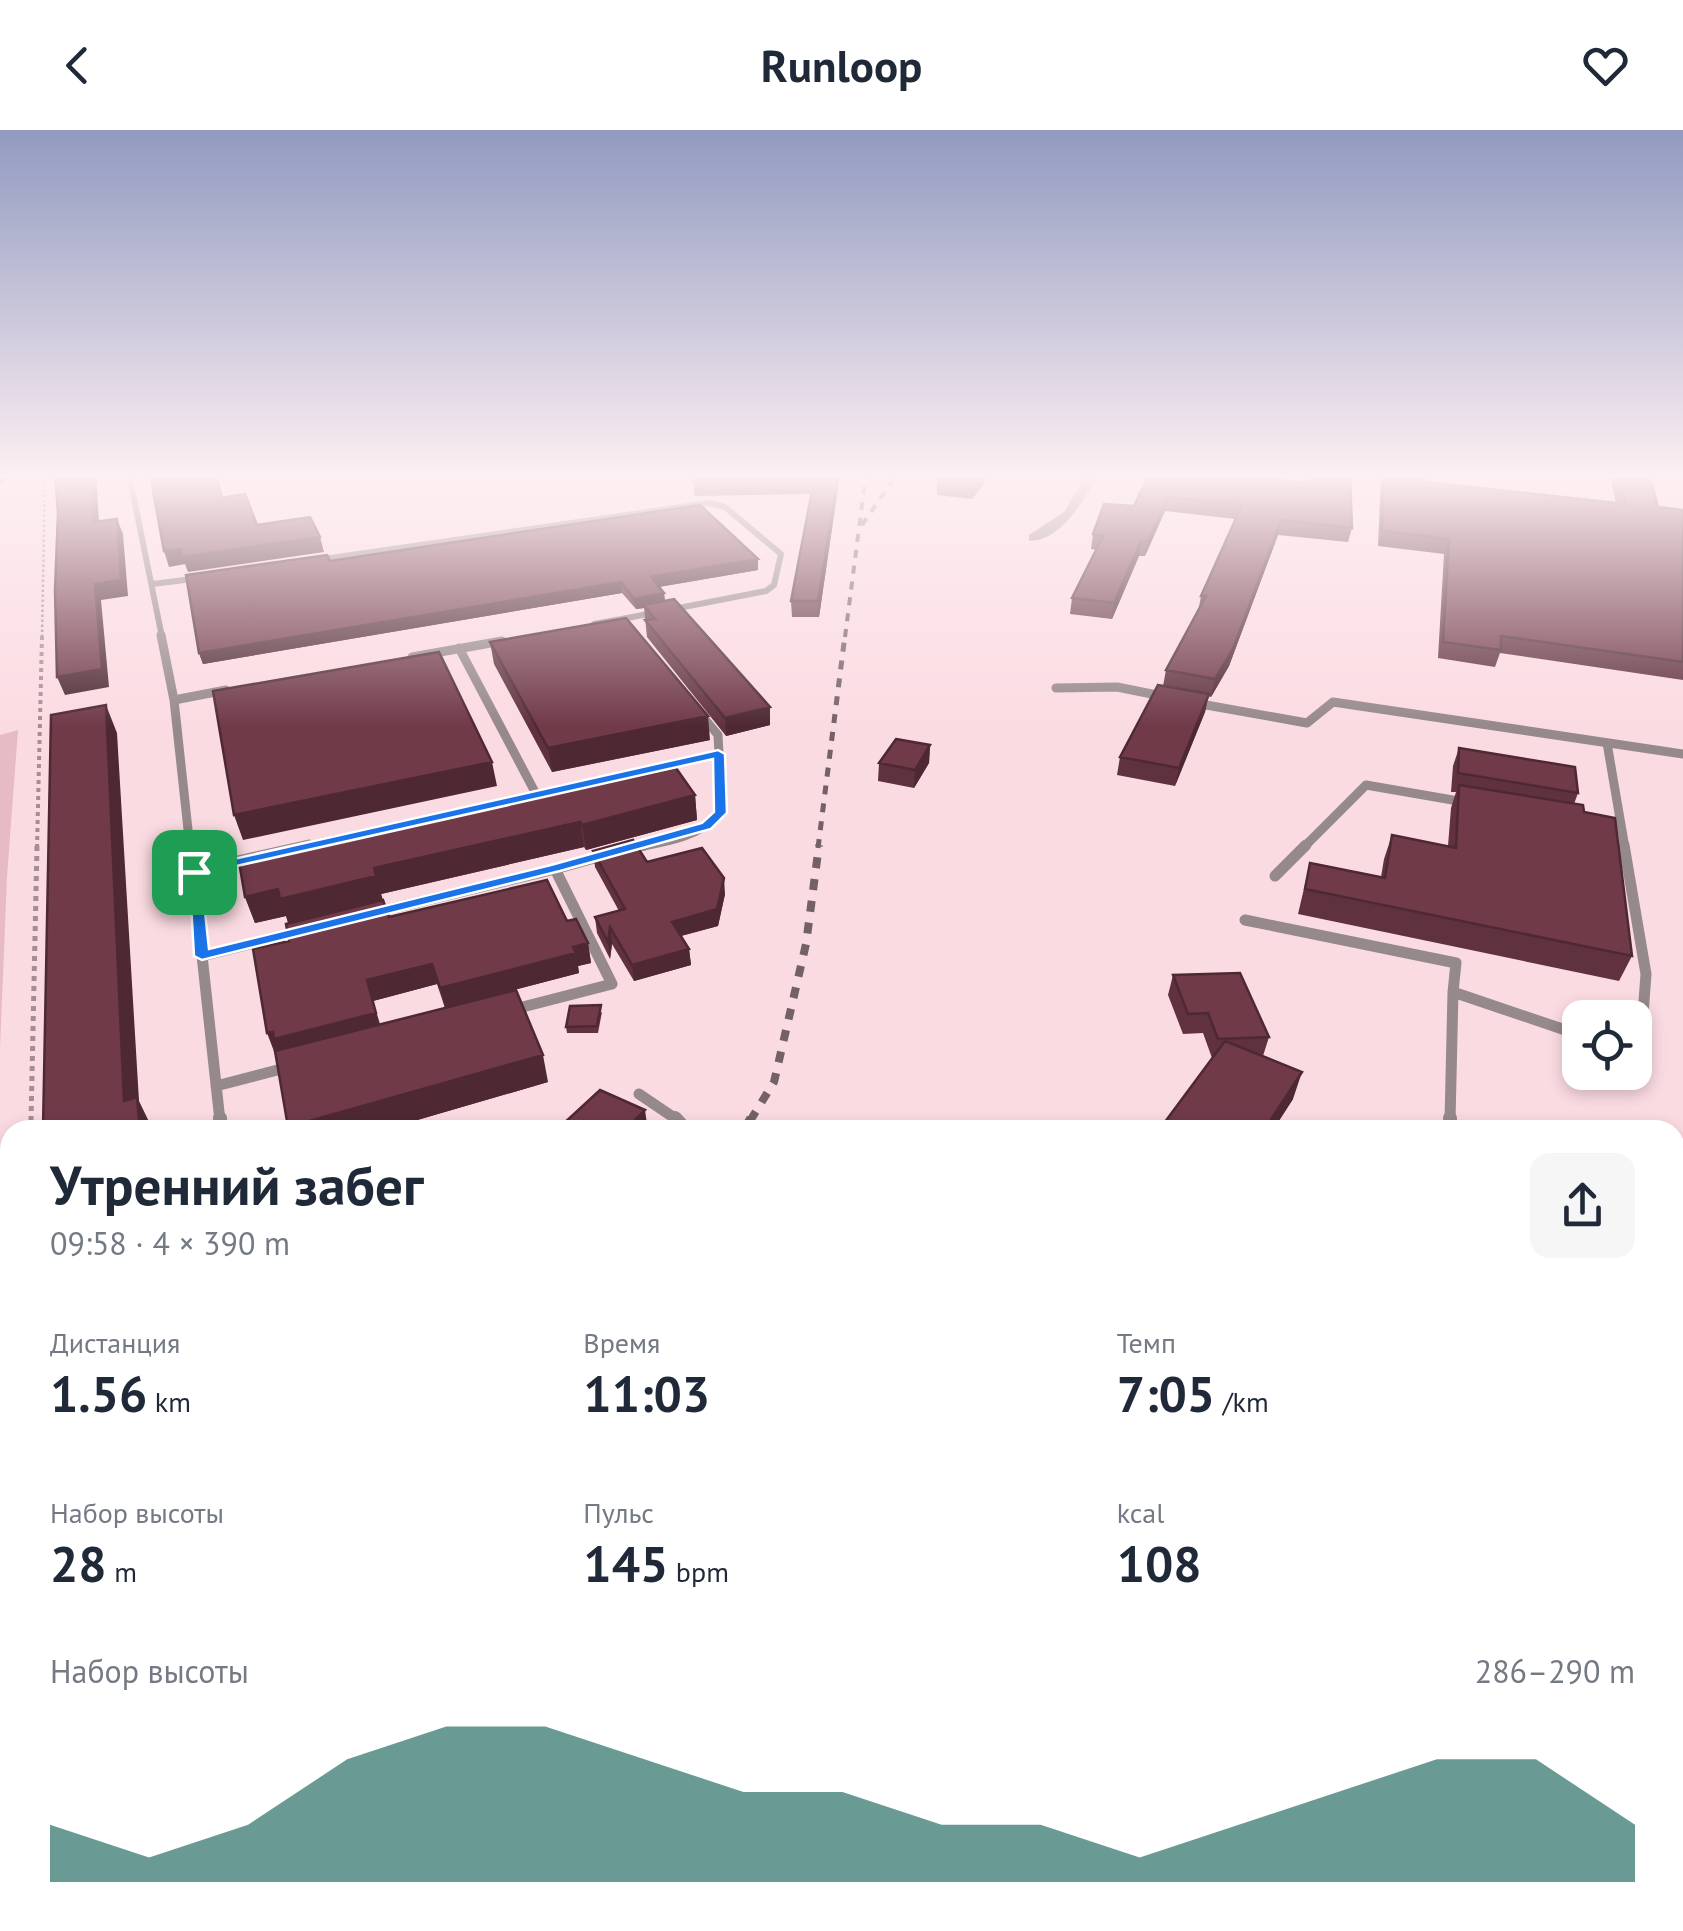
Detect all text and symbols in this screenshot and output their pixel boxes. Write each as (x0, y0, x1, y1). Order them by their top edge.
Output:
text: Runloop (761, 36, 922, 94)
icon: back (50, 38, 105, 93)
icon: heart (1578, 38, 1633, 93)
pin (152, 830, 237, 915)
icon: arrive (167, 845, 222, 900)
map controls (1562, 1000, 1652, 1090)
button: locate (1562, 1000, 1652, 1090)
text: Утренний забег (50, 1149, 424, 1220)
button: share (1530, 1153, 1635, 1258)
text: 09:58 · 4 × 390 m (50, 1222, 290, 1264)
text: Дистанция (50, 1324, 180, 1361)
text: Время (583, 1324, 660, 1361)
text: Темп (1117, 1324, 1176, 1361)
text: 1.56 (50, 1361, 147, 1426)
text: 11:03 (583, 1361, 710, 1426)
text: 7:05 (1117, 1361, 1215, 1426)
text: km (147, 1383, 191, 1420)
text: /km (1215, 1383, 1269, 1420)
text: Набор высоты (50, 1494, 224, 1531)
text: Пульс (583, 1494, 654, 1531)
text: kcal (1117, 1494, 1164, 1531)
text: 28 (50, 1531, 107, 1596)
text: 145 (583, 1531, 668, 1596)
text: 108 (1117, 1531, 1202, 1596)
text: m (107, 1553, 137, 1590)
text: bpm (668, 1553, 729, 1590)
text: Набор высоты (50, 1650, 249, 1692)
text: 286–290 m (1475, 1650, 1635, 1692)

